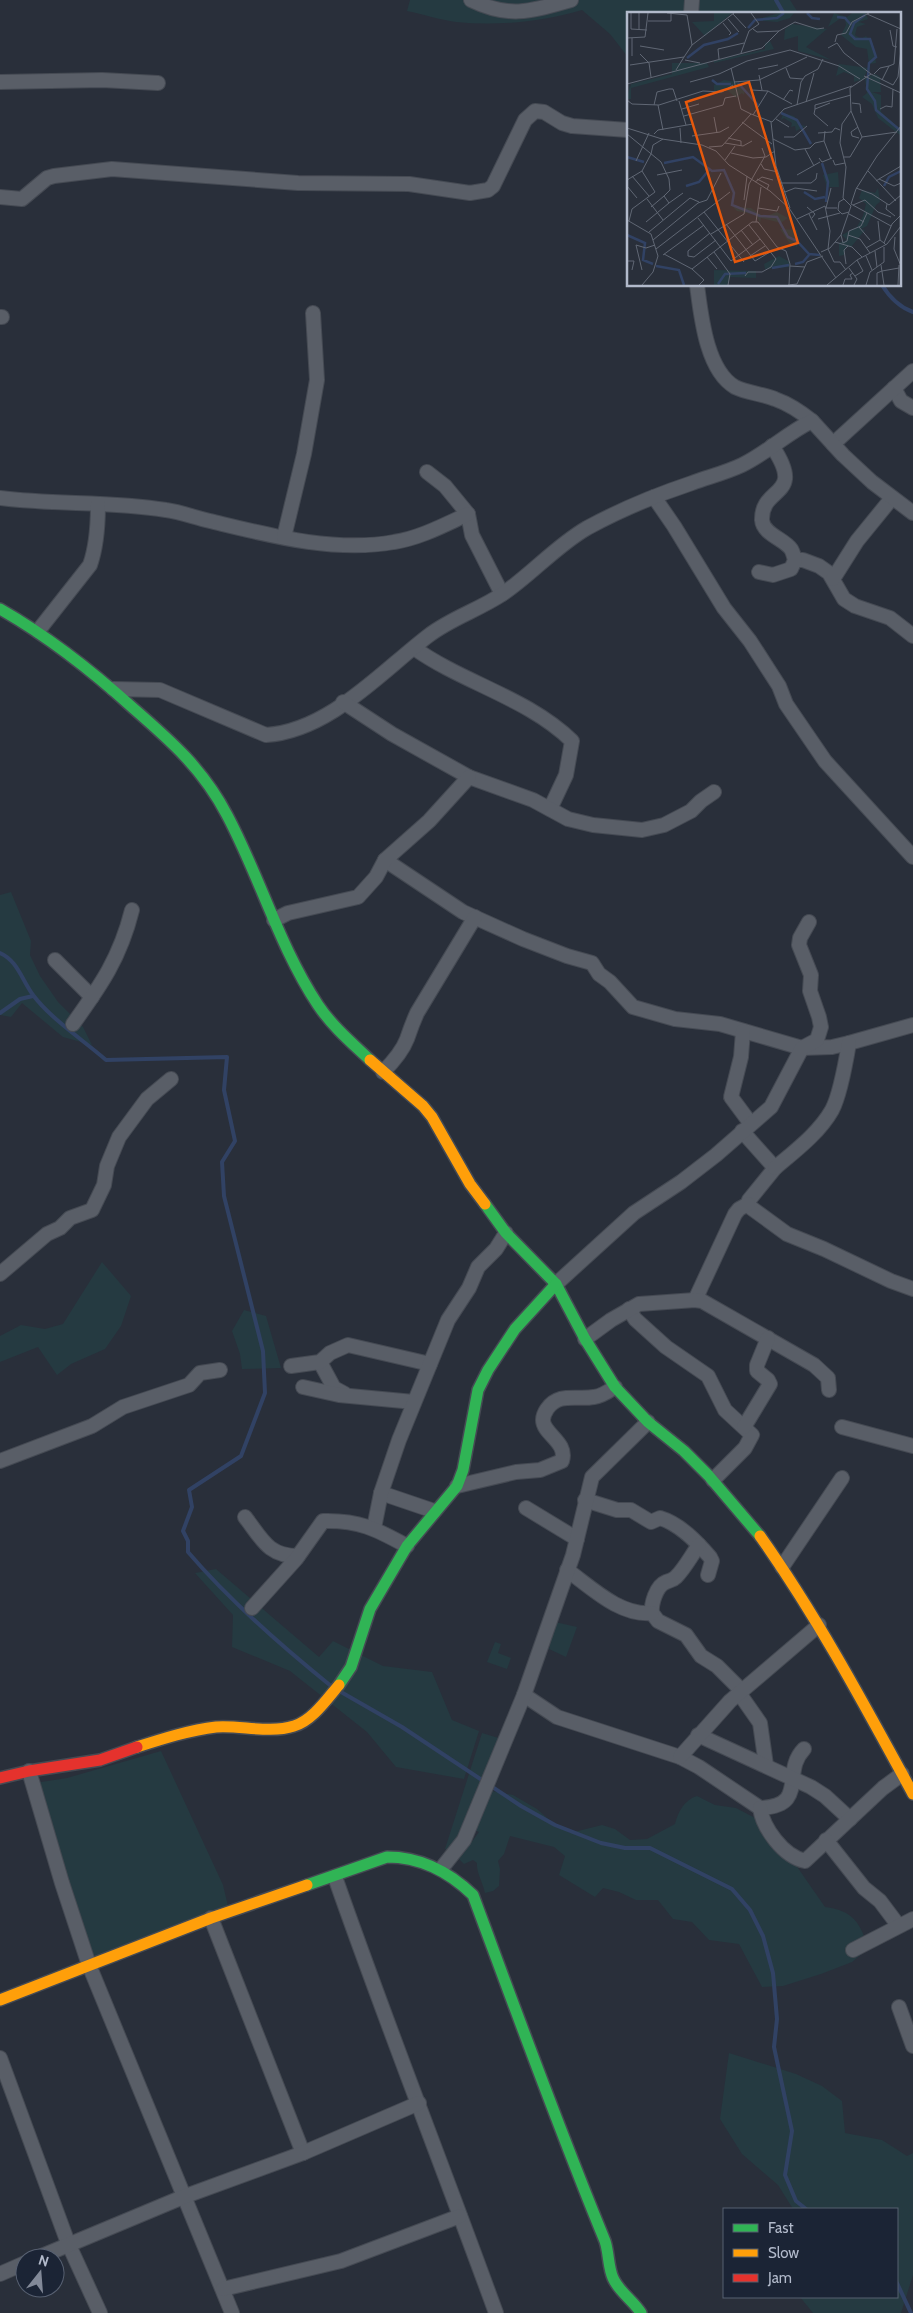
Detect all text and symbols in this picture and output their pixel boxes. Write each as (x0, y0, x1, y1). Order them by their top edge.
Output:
inset map (627, 12, 900, 286)
legend (723, 2208, 898, 2298)
text: Fast (768, 2219, 793, 2237)
text: Slow (768, 2244, 799, 2262)
north arrow (15, 2248, 65, 2298)
text: N (36, 2251, 51, 2271)
text: Jam (767, 2269, 792, 2287)

